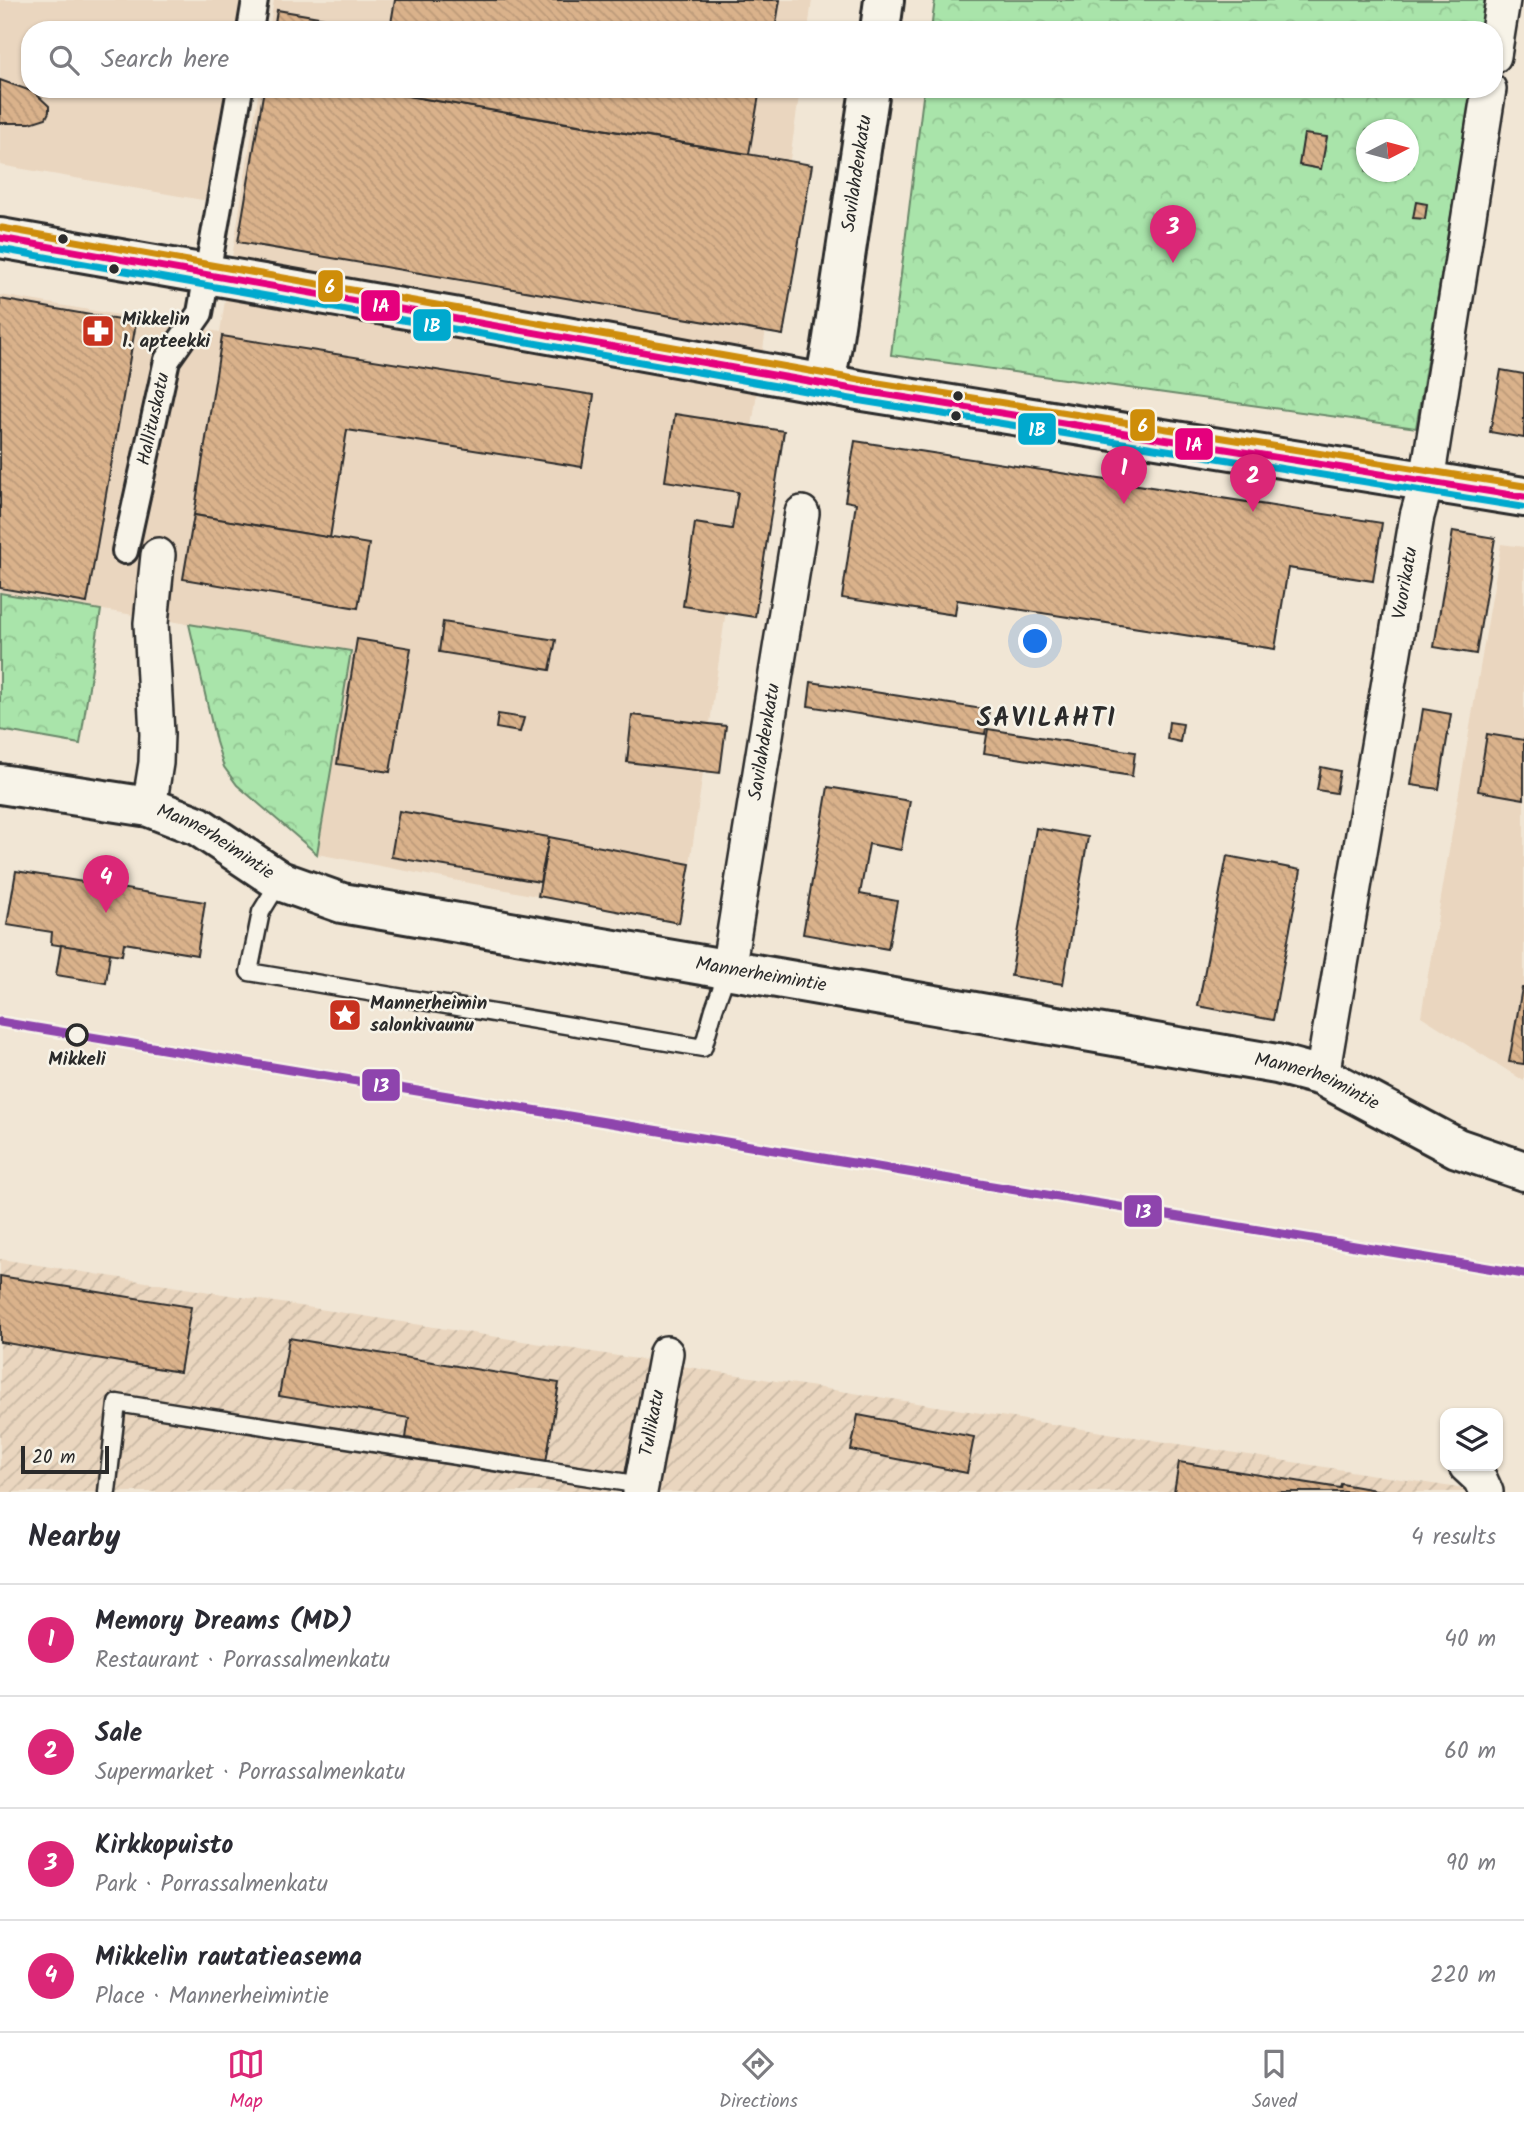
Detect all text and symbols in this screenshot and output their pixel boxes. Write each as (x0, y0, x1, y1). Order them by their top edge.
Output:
search box (21, 21, 1503, 98)
text: Search here (101, 39, 229, 81)
icon: search (45, 41, 83, 79)
street label: Savilahdenkatu (834, 113, 881, 234)
north arrow (1356, 119, 1419, 182)
pin: 3 (1150, 205, 1196, 263)
unlabelled marker (56, 232, 70, 246)
unlabelled marker (107, 262, 121, 276)
line badge: 6 (317, 269, 344, 303)
text: 6 (325, 273, 335, 303)
line badge: 1A (360, 289, 401, 322)
text: 1A (372, 292, 390, 322)
place label: Mikkelin 1. apteekki (122, 305, 211, 357)
line badge: 1B (412, 308, 452, 342)
pharmacy icon: Mikkelin 1. apteekki (79, 312, 117, 350)
text: 1B (423, 312, 441, 342)
street label: Hallituskatu (129, 370, 179, 468)
unlabelled marker (951, 389, 965, 403)
line badge: 6 (1129, 408, 1156, 442)
unlabelled marker (949, 409, 963, 423)
line badge: 1B (1017, 412, 1057, 446)
text: 6 (1138, 412, 1148, 442)
text: 1B (1028, 416, 1046, 446)
line badge: 1A (1174, 427, 1214, 461)
text: 1A (1185, 431, 1203, 461)
pin: 1 (1101, 446, 1147, 504)
pin: 2 (1230, 454, 1276, 512)
street label: Vuorikatu (1385, 545, 1427, 622)
your location (1018, 624, 1052, 658)
street label: Savilahdenkatu (741, 681, 789, 803)
district label: SAVILAHTI (977, 698, 1117, 740)
street label: Mannerheimintie (152, 796, 281, 888)
pin: 4 (83, 855, 129, 913)
street label: Mannerheimintie (693, 949, 829, 1001)
place label: Mannerheimin salonkivaunu (370, 989, 487, 1041)
place icon: Mannerheimin salonkivaunu (326, 996, 364, 1034)
marker: Mikkeli (66, 1024, 88, 1046)
place label: Mikkeli (48, 1045, 107, 1075)
street label: Mannerheimintie (1252, 1045, 1385, 1119)
line badge: 13 (361, 1068, 401, 1102)
text: 13 (373, 1072, 389, 1102)
line badge: 13 (1123, 1194, 1163, 1228)
text: 13 (1135, 1198, 1151, 1228)
street label: Tullikatu (632, 1387, 674, 1459)
map controls (1440, 1408, 1503, 1471)
button: layers (1440, 1408, 1503, 1471)
scale bar (21, 1443, 108, 1475)
text: 20 m (32, 1443, 75, 1473)
text: Nearby (28, 1514, 120, 1562)
text: 4 results (1411, 1520, 1496, 1556)
text: Memory Dreams (MD) (95, 1601, 353, 1643)
text: 1 (48, 1622, 54, 1658)
text: 40 m (1444, 1622, 1496, 1658)
text: Restaurant · Porrassalmenkatu (95, 1643, 390, 1679)
text: Sale (95, 1713, 142, 1755)
text: 2 (44, 1734, 58, 1770)
text: 60 m (1444, 1734, 1496, 1770)
text: Supermarket · Porrassalmenkatu (95, 1755, 405, 1791)
text: Kirkkopuisto (95, 1825, 233, 1867)
text: 3 (45, 1846, 57, 1882)
text: 90 m (1446, 1846, 1496, 1882)
text: Park · Porrassalmenkatu (95, 1867, 328, 1903)
text: Mikkelin rautatieasema (95, 1937, 362, 1979)
text: 4 (45, 1958, 57, 1994)
text: 220 m (1430, 1958, 1496, 1994)
text: Place · Mannerheimintie (95, 1979, 329, 2015)
tab: Map (227, 2045, 265, 2117)
tab: Directions (719, 2045, 798, 2117)
tab: Saved (1252, 2045, 1297, 2117)

